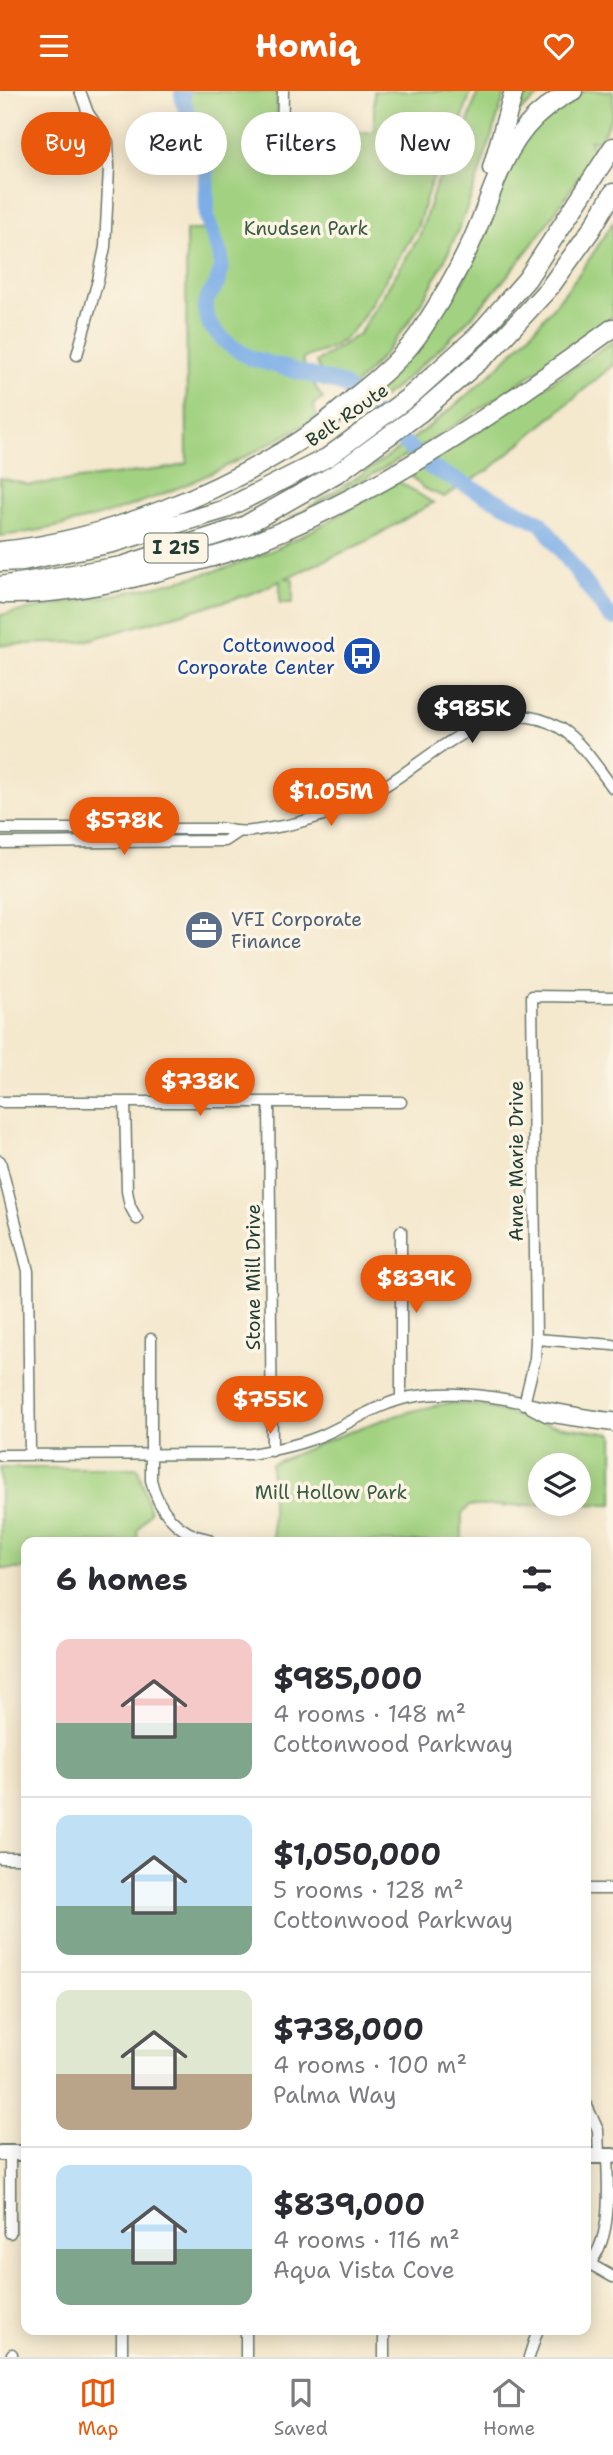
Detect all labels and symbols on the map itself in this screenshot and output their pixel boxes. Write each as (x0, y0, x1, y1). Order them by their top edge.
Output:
park label: Knudsen Park (244, 216, 368, 241)
street label: Belt Route (301, 377, 393, 453)
road number: I 215 (144, 534, 208, 563)
place label: Cottonwood Corporate Center (177, 633, 335, 680)
bus stop icon: Cottonwood Corporate Center (341, 635, 383, 677)
pin: $985K (423, 685, 521, 745)
pin: $1.05M (274, 769, 388, 828)
pin: $578K (75, 797, 173, 857)
place label: VFI Corporate Finance (231, 907, 362, 954)
office icon: VFI Corporate Finance (183, 909, 225, 951)
pin: $738K (151, 1059, 249, 1118)
street label: Anne Marie Drive (504, 1080, 529, 1242)
street label: Stone Mill Drive (241, 1204, 266, 1350)
pin: $839K (367, 1255, 465, 1315)
pin: $755K (221, 1377, 319, 1436)
park label: Mill Hollow Park (255, 1480, 407, 1505)

